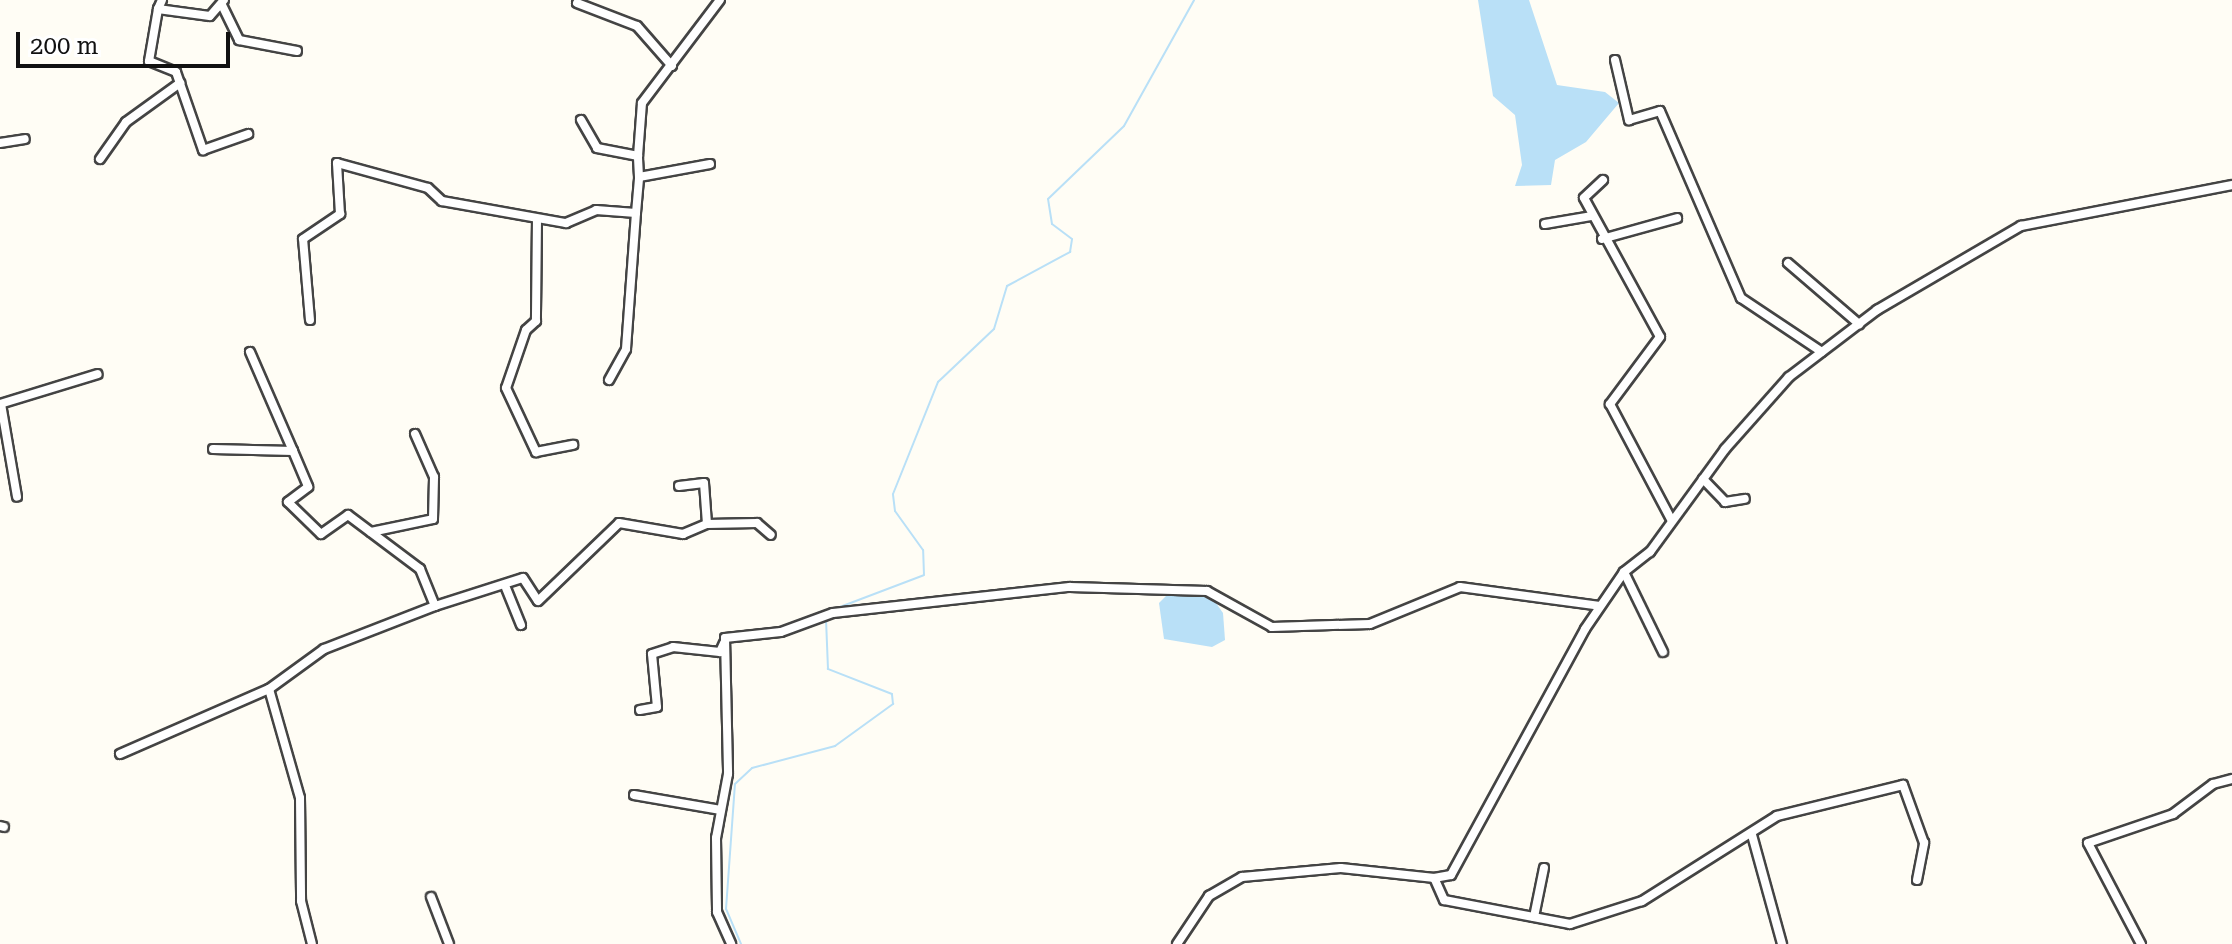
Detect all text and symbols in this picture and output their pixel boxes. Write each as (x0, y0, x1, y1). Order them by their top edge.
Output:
scale bar (20, 16, 234, 66)
text: 200 m (30, 32, 98, 60)

